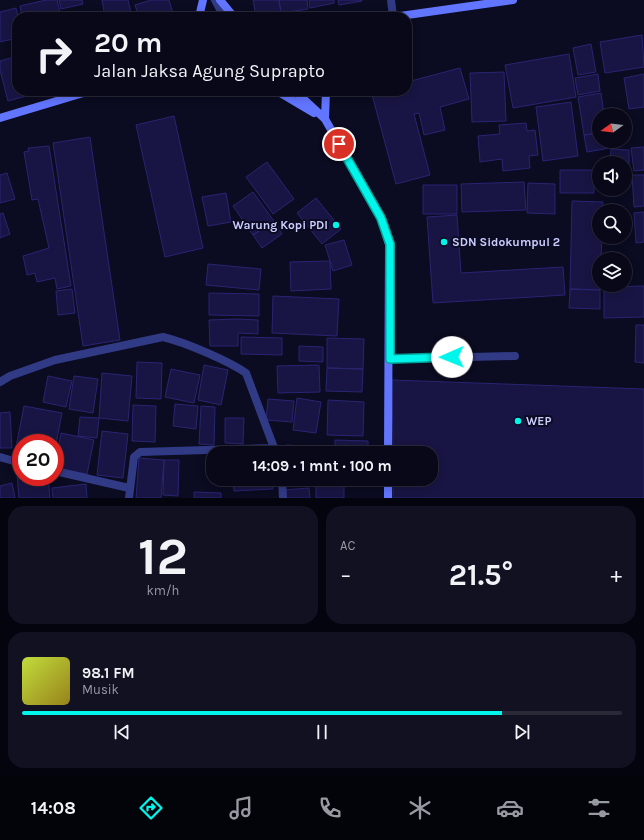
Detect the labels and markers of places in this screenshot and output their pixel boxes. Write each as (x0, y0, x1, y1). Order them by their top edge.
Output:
pin (322, 127, 356, 161)
place label: Warung Kopi PDI (233, 218, 328, 232)
marker: Warung Kopi PDI (331, 220, 341, 230)
place label: SDN Sidokumpul 2 (452, 235, 560, 249)
marker: SDN Sidokumpul 2 (439, 237, 449, 247)
place label: WEP (526, 414, 551, 428)
marker: WEP (513, 416, 523, 426)

